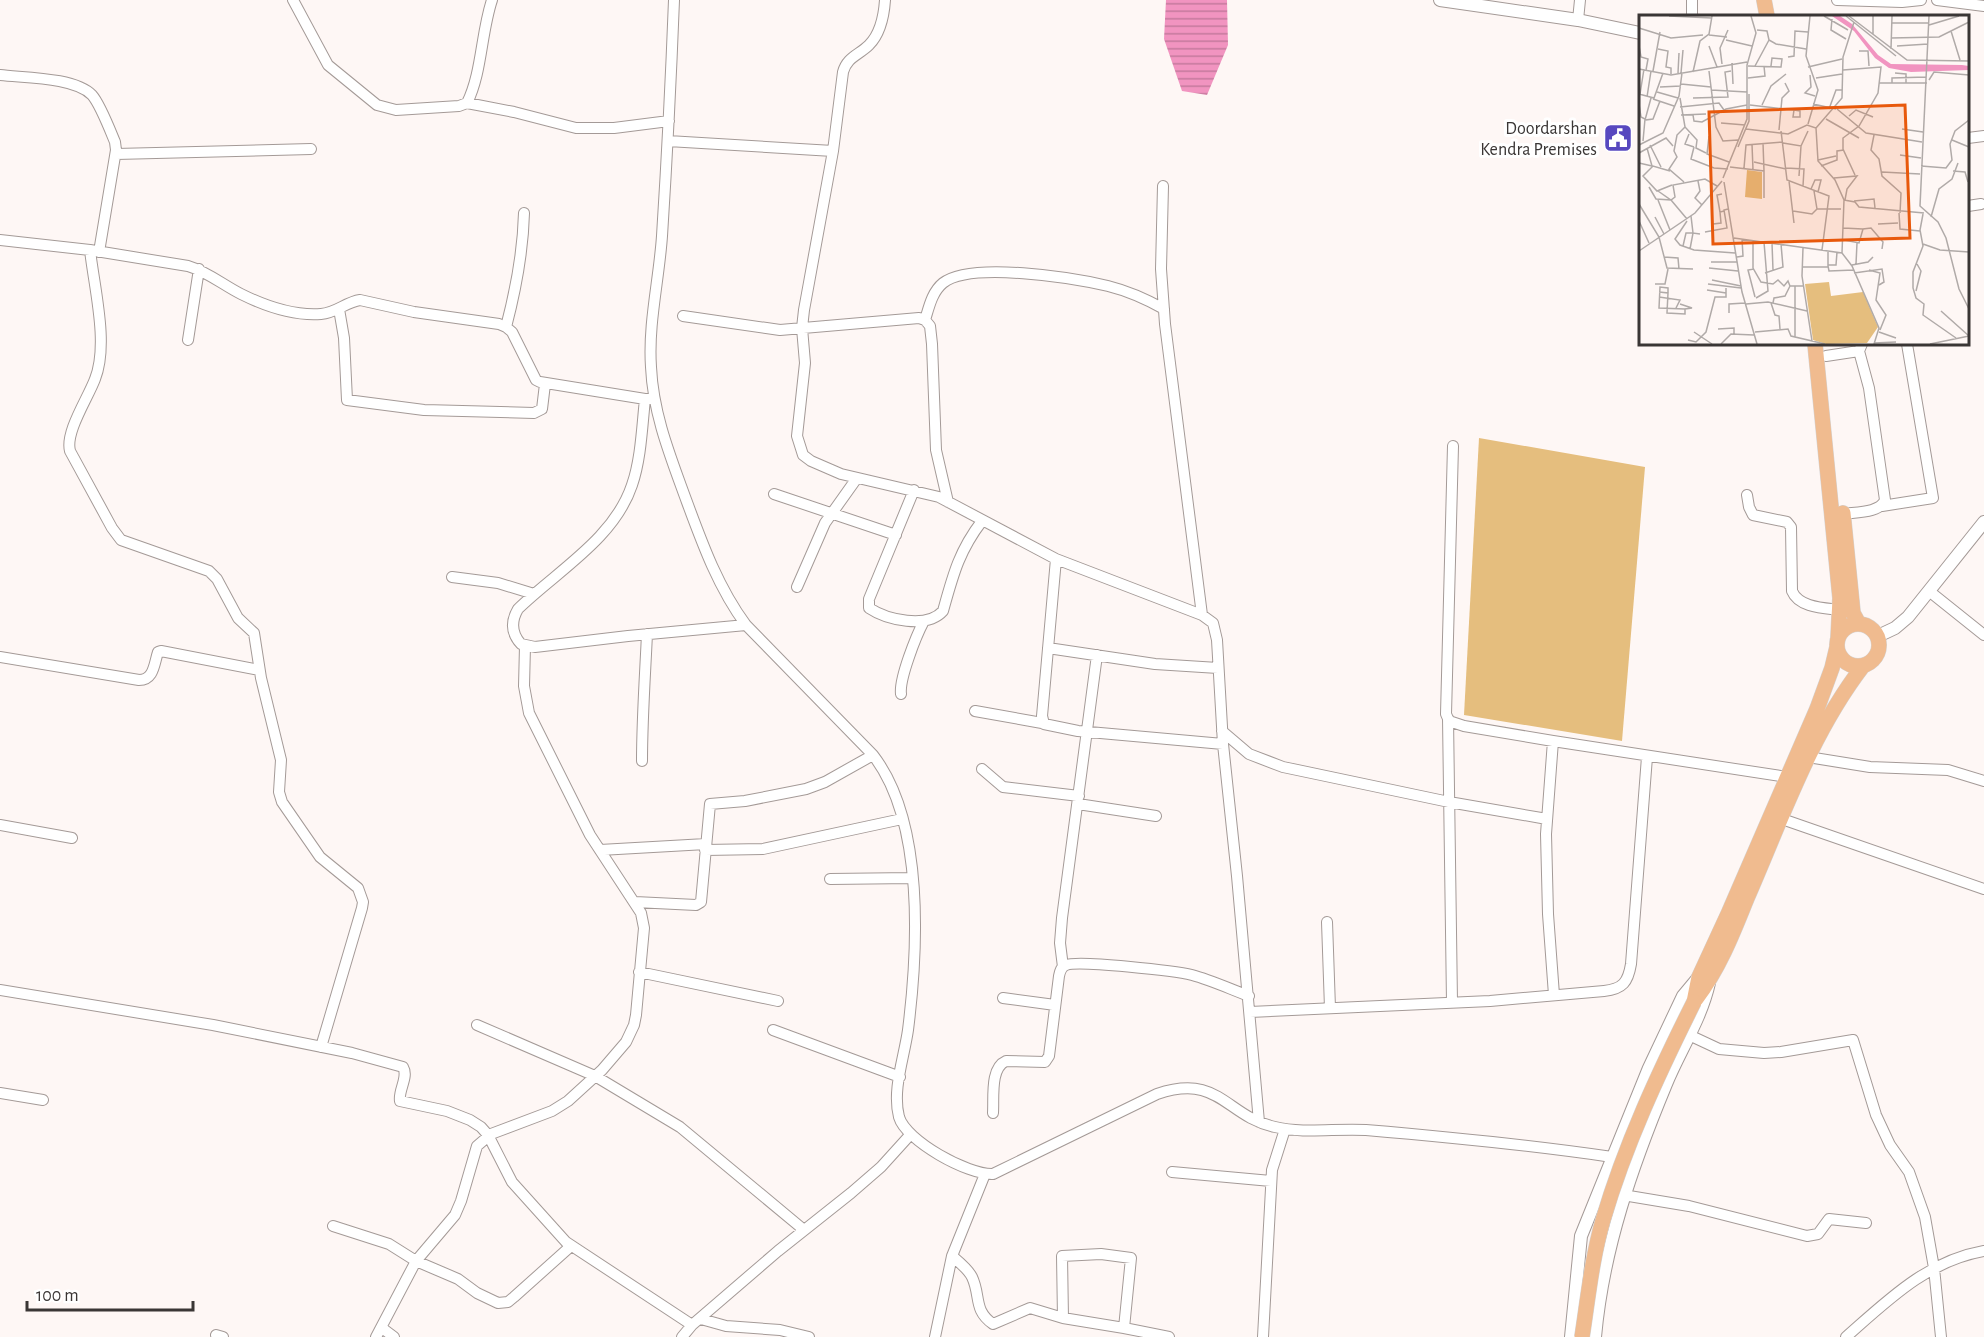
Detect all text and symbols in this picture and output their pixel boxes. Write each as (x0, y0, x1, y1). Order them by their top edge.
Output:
inset map (1639, 15, 1969, 345)
place label: Doordarshan Kendra Premises (1480, 120, 1597, 159)
public building icon: Doordarshan Kendra Premises (1602, 122, 1634, 154)
scale bar (27, 1274, 194, 1312)
text: 100 m (36, 1287, 79, 1305)

